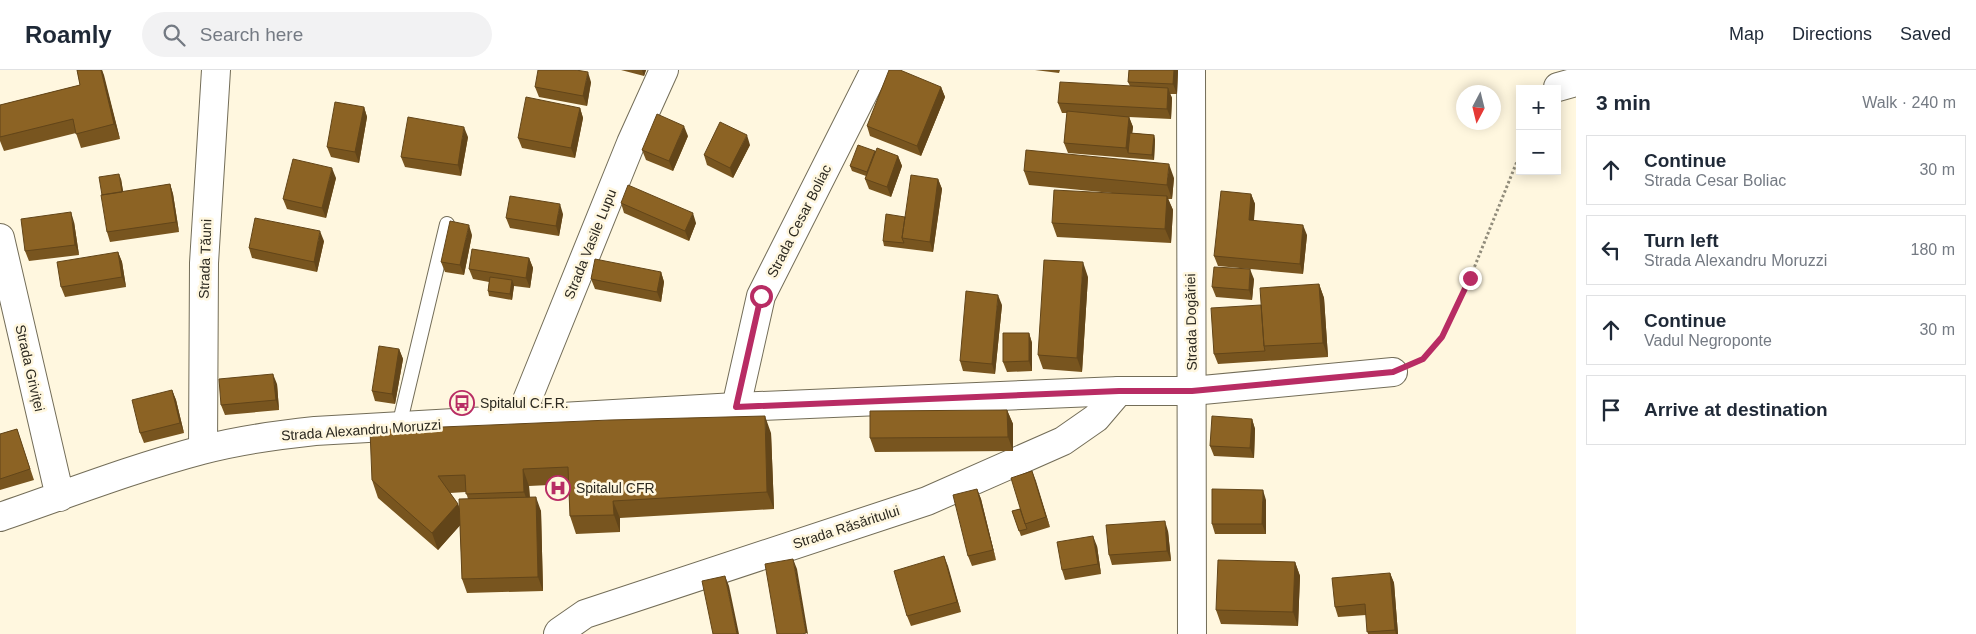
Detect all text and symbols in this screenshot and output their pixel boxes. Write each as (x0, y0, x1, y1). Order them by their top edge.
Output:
search box (142, 12, 492, 57)
text: Roamly (25, 21, 112, 48)
icon: search (160, 21, 188, 49)
text: Search here (200, 24, 303, 45)
text: Map (1729, 24, 1764, 44)
text: Directions (1792, 24, 1872, 44)
text: Saved (1900, 24, 1951, 44)
north arrow (1456, 85, 1501, 130)
map controls (1516, 85, 1561, 175)
button: + (1516, 85, 1561, 130)
text: 3 min (1596, 91, 1651, 114)
text: Walk · 240 m (1862, 94, 1956, 111)
button: − (1516, 130, 1561, 175)
text: Continue (1644, 150, 1726, 171)
icon: ahead (1597, 156, 1625, 184)
text: 30 m (1919, 161, 1955, 178)
street label: Strada Cesar Boliac (764, 162, 834, 280)
text: Strada Cesar Boliac (1644, 172, 1786, 189)
street label: Strada Vasile Lupu (561, 187, 619, 301)
street label: Strada Tăuni (196, 219, 214, 299)
text: Turn left (1644, 230, 1719, 251)
icon: left (1597, 236, 1625, 264)
text: 180 m (1911, 241, 1955, 258)
text: Strada Alexandru Moruzzi (1644, 252, 1827, 269)
route end (1459, 267, 1482, 290)
street label: Strada Dogăriei (1182, 273, 1200, 371)
route start (750, 285, 773, 308)
text: Continue (1644, 310, 1726, 331)
icon: ahead (1597, 316, 1625, 344)
text: 30 m (1919, 321, 1955, 338)
street label: Strada Griviței (12, 323, 48, 413)
text: Vadul Negroponte (1644, 332, 1772, 349)
bus stop icon: Spitalul C.F.R. (449, 390, 475, 416)
place label: Spitalul C.F.R. (480, 395, 569, 411)
icon: arrive (1597, 396, 1625, 424)
text: Arrive at destination (1644, 399, 1828, 420)
street label: Strada Alexandru Moruzzi (280, 416, 442, 444)
hospital icon: Spitalul CFR (545, 475, 571, 501)
place label: Spitalul CFR (576, 480, 655, 496)
street label: Strada Răsăritului (791, 502, 901, 552)

